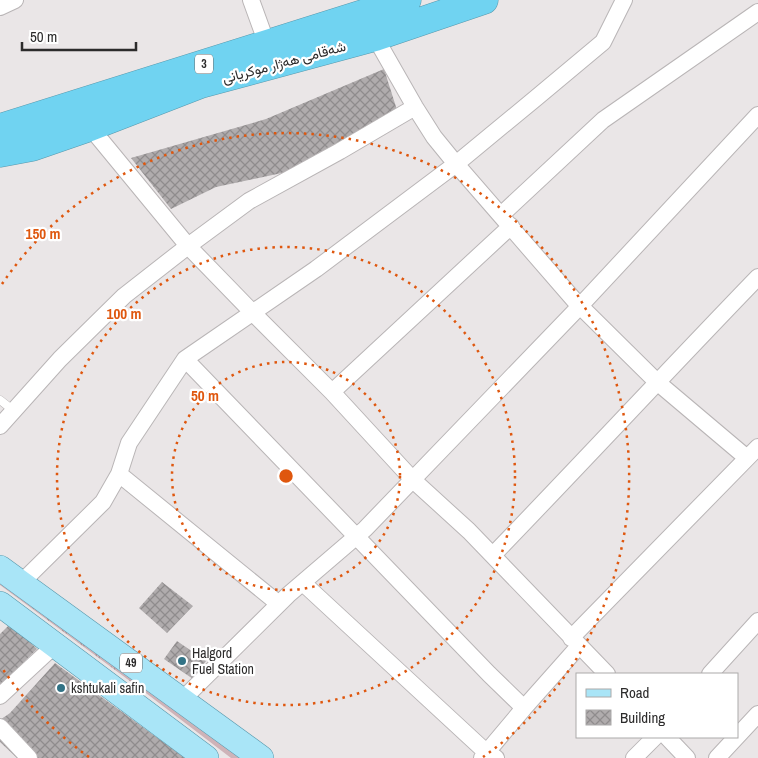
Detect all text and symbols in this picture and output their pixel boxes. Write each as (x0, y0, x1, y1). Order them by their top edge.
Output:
scale bar (22, 20, 136, 52)
text: 50 m (30, 26, 57, 47)
street label: شەقامی ھەژار موکریانی (220, 37, 348, 87)
road number: 3 (195, 54, 213, 74)
text: 150 m (26, 223, 60, 244)
text: 100 m (107, 303, 141, 324)
text: 50 m (191, 385, 219, 406)
centre of rings (277, 467, 295, 485)
place label: Halgord Fuel Station (192, 644, 254, 678)
road number: 49 (120, 654, 142, 672)
marker: Halgord Fuel Station (176, 655, 188, 667)
legend (576, 673, 738, 738)
place label: kshtukali safin (71, 679, 144, 697)
marker: kshtukali safin (55, 682, 67, 694)
text: Road (620, 682, 649, 703)
text: Building (620, 707, 665, 728)

